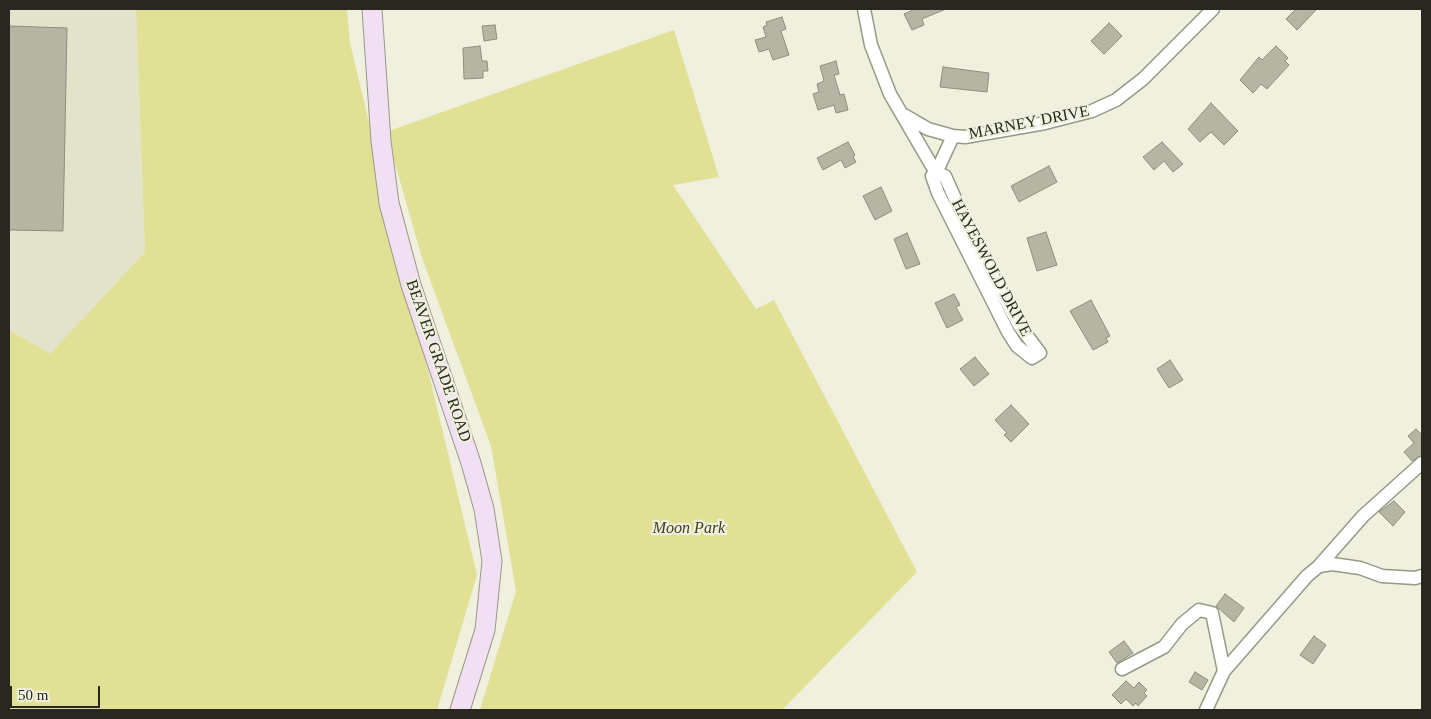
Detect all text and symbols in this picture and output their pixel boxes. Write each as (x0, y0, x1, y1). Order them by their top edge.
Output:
street label: MARNEY DRIVE (967, 102, 1091, 144)
street label: HAYESWOLD DRIVE (947, 196, 1035, 340)
street label: BEAVER GRADE ROAD (401, 277, 475, 445)
park label: Moon Park (653, 519, 725, 539)
scale bar (12, 676, 102, 708)
text: 50 m (18, 687, 48, 703)

